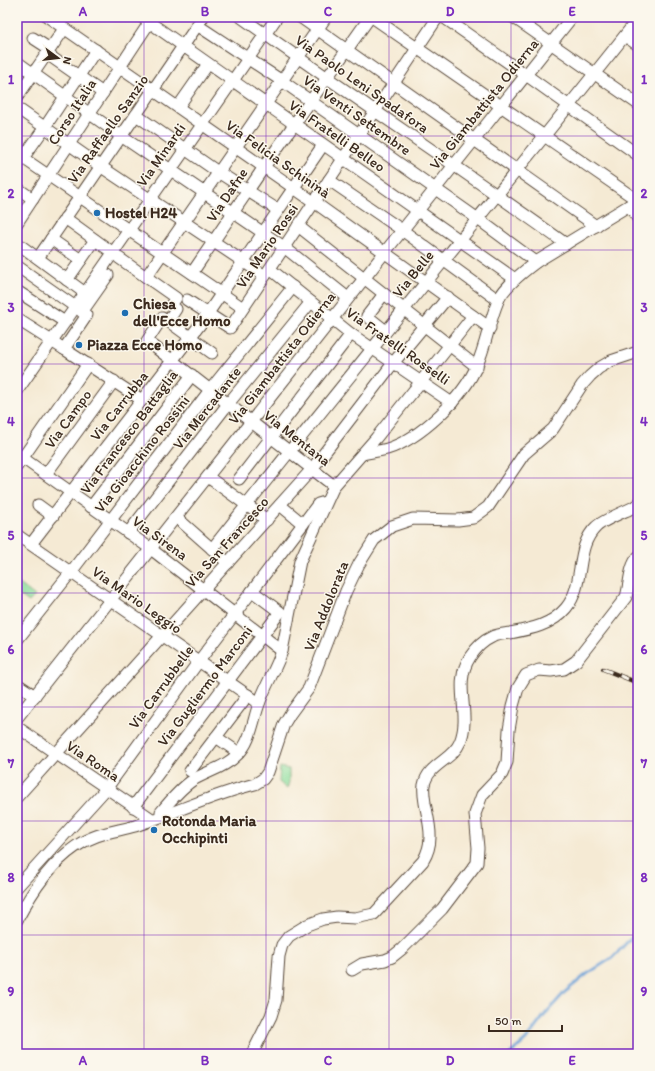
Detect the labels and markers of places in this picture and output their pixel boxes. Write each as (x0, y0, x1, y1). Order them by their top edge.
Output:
place label: Hostel H24 (105, 204, 177, 222)
marker: Hostel H24 (92, 208, 102, 218)
place label: Chiesa dell'Ecce Homo (133, 295, 231, 330)
marker: Chiesa dell'Ecce Homo (120, 308, 130, 318)
place label: Piazza Ecce Homo (87, 336, 203, 354)
marker: Piazza Ecce Homo (74, 340, 84, 350)
place label: Rotonda Maria Occhipinti (162, 812, 257, 848)
marker: Rotonda Maria Occhipinti (149, 825, 159, 835)

